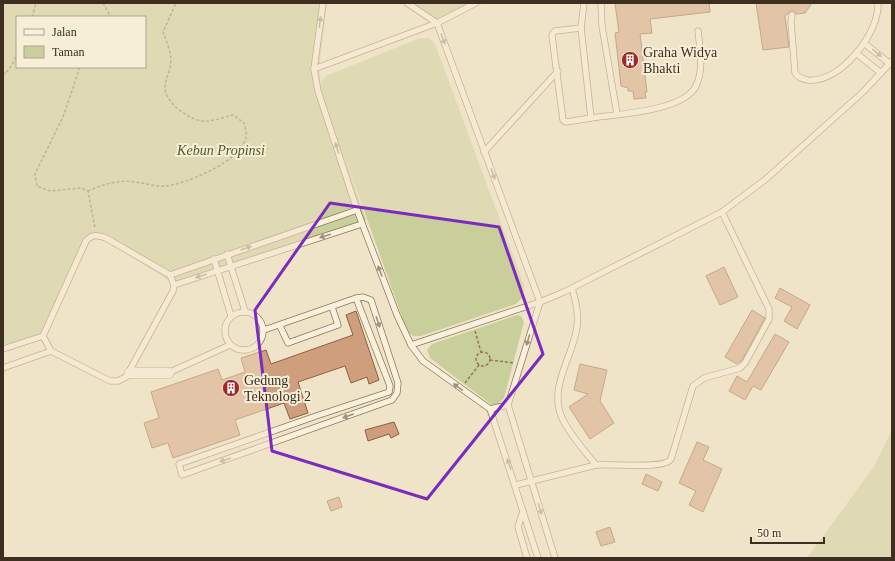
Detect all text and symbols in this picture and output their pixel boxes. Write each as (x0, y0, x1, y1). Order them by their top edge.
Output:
legend (16, 16, 146, 68)
one-way arrow (317, 16, 323, 28)
text: Jalan (52, 25, 77, 39)
one-way arrow (440, 34, 446, 46)
text: Taman (52, 45, 84, 59)
place label: Graha Widya Bhakti (643, 45, 718, 76)
one-way arrow (871, 49, 882, 58)
building icon: Graha Widya Bhakti (620, 50, 640, 70)
one-way arrow (334, 142, 340, 154)
park label: Kebun Propinsi (176, 143, 265, 158)
one-way arrow (490, 169, 496, 181)
one-way arrow (319, 233, 331, 239)
one-way arrow (241, 245, 253, 251)
one-way arrow (376, 264, 382, 276)
one-way arrow (195, 273, 207, 279)
one-way arrow (375, 317, 381, 329)
one-way arrow (525, 334, 531, 346)
place label: Gedung Teknologi 2 (244, 373, 311, 404)
building icon: Gedung Teknologi 2 (221, 378, 241, 398)
one-way arrow (453, 383, 463, 391)
one-way arrow (341, 414, 353, 420)
one-way arrow (219, 457, 231, 463)
one-way arrow (506, 458, 512, 470)
one-way arrow (537, 504, 543, 516)
scale bar (751, 519, 824, 545)
text: 50 m (757, 526, 782, 540)

